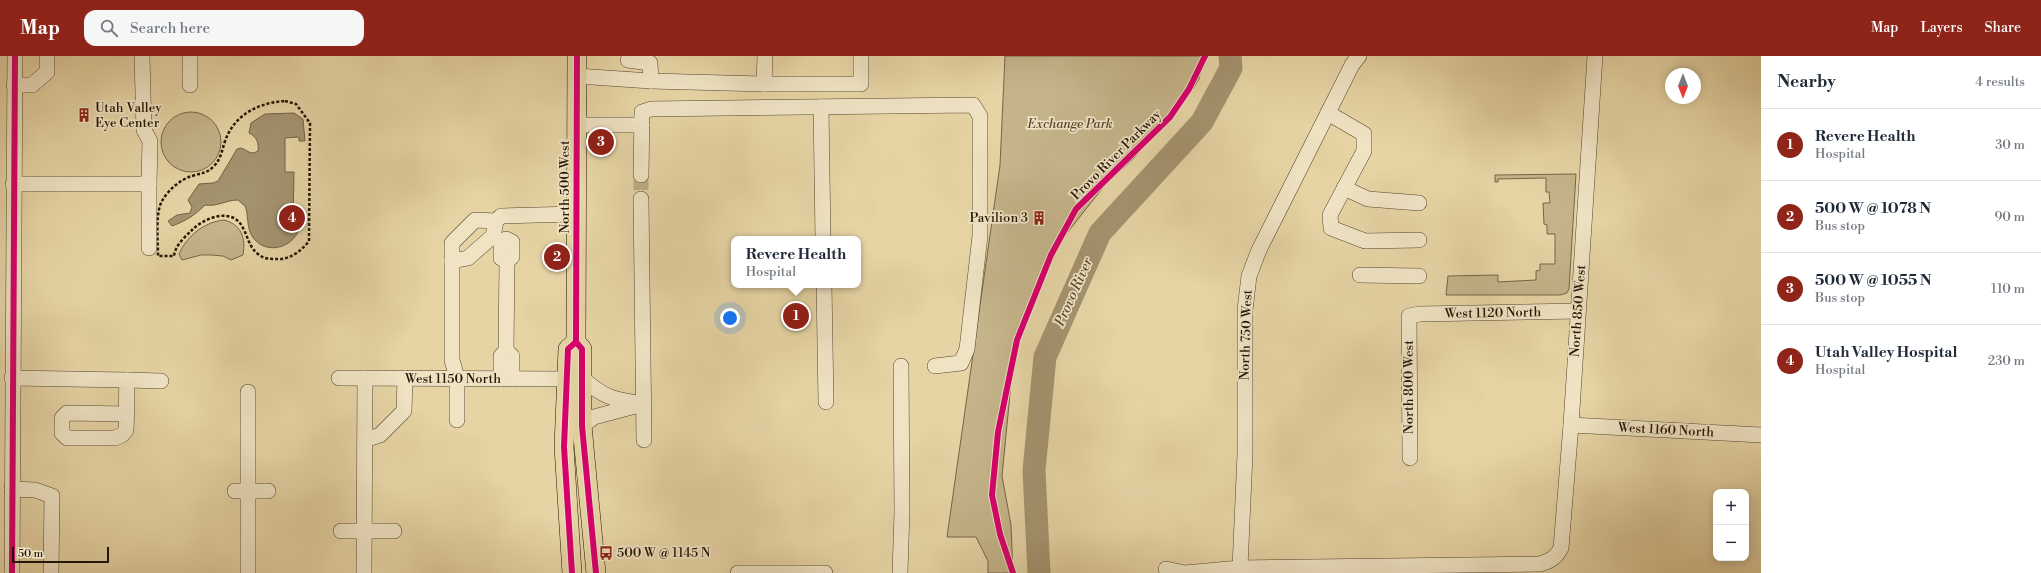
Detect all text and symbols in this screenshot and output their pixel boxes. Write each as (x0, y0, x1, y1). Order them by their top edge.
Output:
search box (84, 10, 364, 46)
text: Map (20, 16, 60, 40)
icon: search (98, 17, 120, 39)
text: Search here (130, 19, 210, 38)
text: Map (1871, 19, 1898, 37)
text: Layers (1920, 19, 1963, 37)
text: Share (1985, 19, 2021, 37)
north arrow (1665, 68, 1701, 104)
text: Nearby (1777, 71, 1836, 93)
text: 4 results (1975, 74, 2025, 90)
place label: Utah Valley Eye Center (95, 100, 162, 131)
street label: Provo River Parkway (1068, 106, 1165, 203)
building icon: Utah Valley Eye Center (76, 107, 92, 123)
park label: Exchange Park (1027, 116, 1113, 132)
pin: 3 (588, 127, 614, 157)
text: Revere Health (1815, 127, 1916, 146)
text: 1 (1787, 137, 1793, 153)
text: 30 m (1995, 137, 2025, 153)
street label: North 500 West (557, 140, 573, 234)
text: Hospital (1815, 146, 1865, 162)
text: 500 W @ 1078 N (1815, 199, 1931, 218)
pin: 4 (279, 203, 305, 233)
text: 2 (1786, 209, 1794, 225)
text: 90 m (1994, 209, 2025, 225)
place label: Pavilion 3 (969, 210, 1028, 226)
building icon: Pavilion 3 (1031, 210, 1047, 226)
text: Bus stop (1815, 218, 1865, 234)
popup (731, 236, 861, 288)
pin: 2 (544, 242, 570, 272)
text: Revere Health (746, 245, 846, 264)
water label: Provo River (1051, 254, 1097, 330)
text: Hospital (746, 264, 796, 280)
street label: North 850 West (1567, 264, 1589, 358)
text: 500 W @ 1055 N (1815, 271, 1932, 290)
text: 3 (1786, 281, 1794, 297)
text: 110 m (1991, 281, 2025, 297)
street label: North 750 West (1236, 289, 1256, 381)
text: Bus stop (1815, 290, 1865, 306)
pin: 1 (783, 301, 809, 331)
street label: West 1120 North (1444, 304, 1542, 322)
your location (720, 308, 740, 328)
street label: North 800 West (1401, 340, 1417, 434)
text: Utah Valley Hospital (1815, 343, 1957, 362)
text: 4 (1786, 353, 1794, 369)
text: 230 m (1988, 353, 2025, 369)
text: Hospital (1815, 362, 1865, 378)
street label: West 1150 North (404, 371, 501, 387)
street label: West 1160 North (1617, 419, 1715, 441)
map controls (1713, 489, 1749, 561)
button: + (1713, 489, 1749, 525)
button: − (1713, 525, 1749, 561)
scale bar (12, 545, 109, 564)
bus stop icon: 500 W @ 1145 N (598, 545, 614, 561)
place label: 500 W @ 1145 N (617, 545, 711, 561)
text: 50 m (18, 547, 43, 561)

